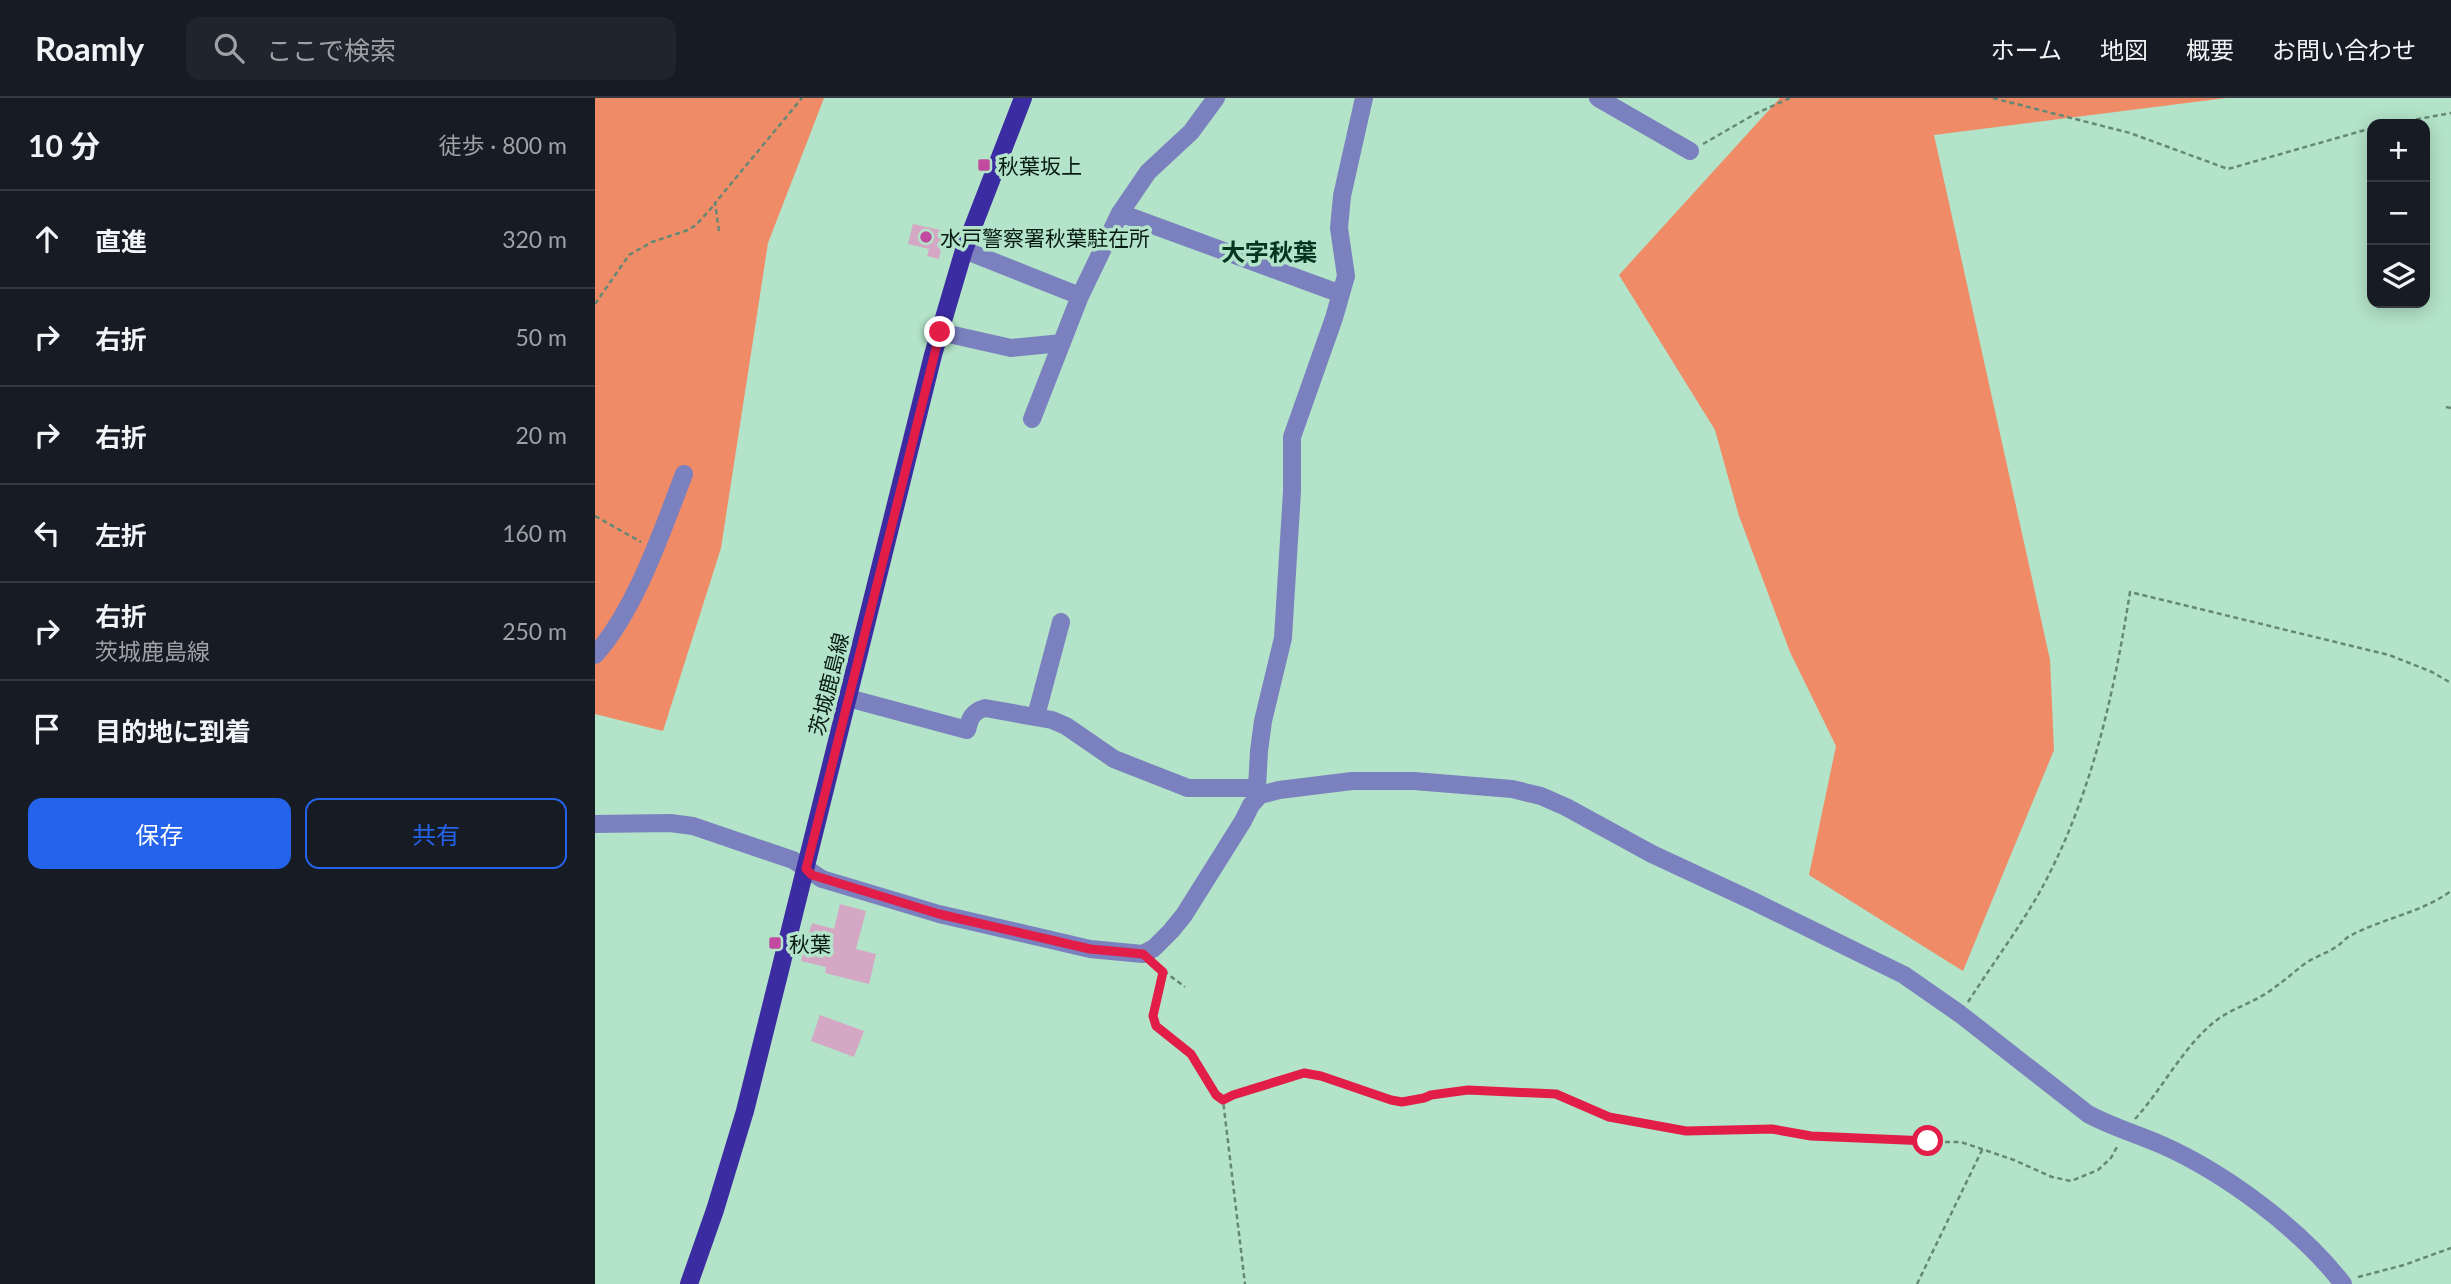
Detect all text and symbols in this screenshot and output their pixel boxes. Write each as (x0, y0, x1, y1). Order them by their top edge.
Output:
search box (186, 17, 676, 80)
text: Roamly (35, 28, 144, 68)
icon: search (210, 29, 248, 67)
text: ここで検索 (266, 34, 396, 66)
text: ホーム (1991, 35, 2062, 64)
text: 地図 (2100, 35, 2148, 64)
text: 概要 (2186, 35, 2234, 64)
text: お問い合わせ (2272, 35, 2416, 64)
map controls (2367, 119, 2430, 308)
button: + (2367, 119, 2430, 182)
text: 10 分 (28, 127, 100, 163)
text: 徒歩 · 800 m (438, 131, 567, 159)
place label: 秋葉坂上 (998, 153, 1082, 178)
marker: 秋葉坂上 (976, 157, 992, 173)
button: − (2367, 182, 2430, 245)
icon: ahead (28, 220, 66, 258)
text: 直進 (95, 225, 147, 257)
text: 320 m (502, 225, 567, 253)
place label: 水戸警察署秋葉駐在所 (940, 225, 1150, 250)
marker: 水戸警察署秋葉駐在所 (918, 229, 934, 245)
district label: 大字秋葉 (1221, 237, 1317, 266)
button: layers (2367, 245, 2430, 308)
route end (924, 316, 955, 347)
icon: right (28, 318, 66, 356)
text: 右折 (95, 323, 147, 355)
text: 50 m (516, 323, 567, 351)
icon: right (28, 416, 66, 454)
text: 右折 (95, 421, 147, 453)
text: 20 m (516, 421, 567, 449)
icon: left (28, 514, 66, 552)
text: 左折 (95, 519, 147, 551)
text: 160 m (502, 519, 567, 547)
text: 右折 (95, 600, 147, 632)
icon: right (28, 612, 66, 650)
text: 250 m (502, 617, 567, 645)
street label: 茨城鹿島線 (803, 630, 853, 738)
text: 茨城鹿島線 (95, 637, 210, 665)
icon: arrive (28, 710, 66, 748)
text: 目的地に到着 (95, 715, 251, 747)
button: 保存 (28, 798, 291, 869)
button: 共有 (305, 798, 567, 869)
place label: 秋葉 (789, 931, 831, 956)
marker: 秋葉 (767, 935, 783, 951)
route start (1912, 1125, 1943, 1156)

